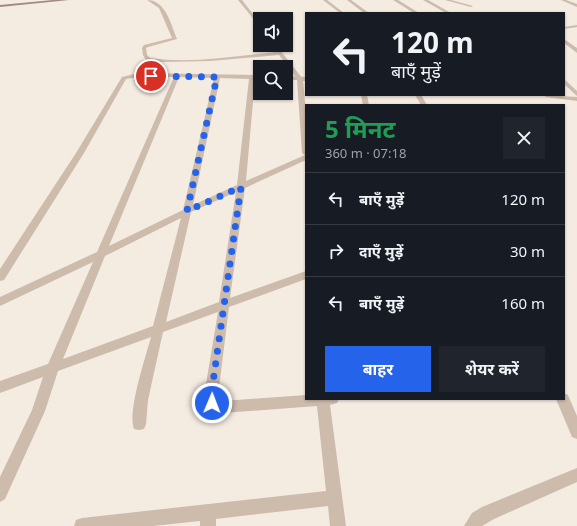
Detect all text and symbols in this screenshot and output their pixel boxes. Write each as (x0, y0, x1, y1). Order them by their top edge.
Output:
map controls (253, 12, 293, 100)
button: sound (253, 12, 293, 52)
text: 120 m (391, 23, 474, 61)
icon: left (325, 28, 377, 80)
pin (134, 59, 168, 93)
text: बाएँ मुड़ें (391, 59, 441, 83)
button: search (253, 60, 293, 100)
icon: arrive (140, 65, 162, 87)
text: 5 मिनट (325, 112, 395, 145)
button: close (503, 117, 545, 159)
text: 360 m · 07:18 (325, 144, 406, 162)
icon: left (325, 188, 347, 210)
text: बाएँ मुड़ें (359, 189, 404, 209)
text: 120 m (501, 189, 545, 209)
icon: right (325, 240, 347, 262)
text: दाएँ मुड़ें (359, 241, 403, 261)
text: 30 m (510, 241, 545, 261)
icon: left (325, 292, 347, 314)
text: बाएँ मुड़ें (359, 293, 404, 313)
text: 160 m (501, 293, 545, 313)
button: बाहर (325, 346, 431, 392)
button: शेयर करें (439, 346, 545, 392)
position arrow (191, 382, 233, 424)

